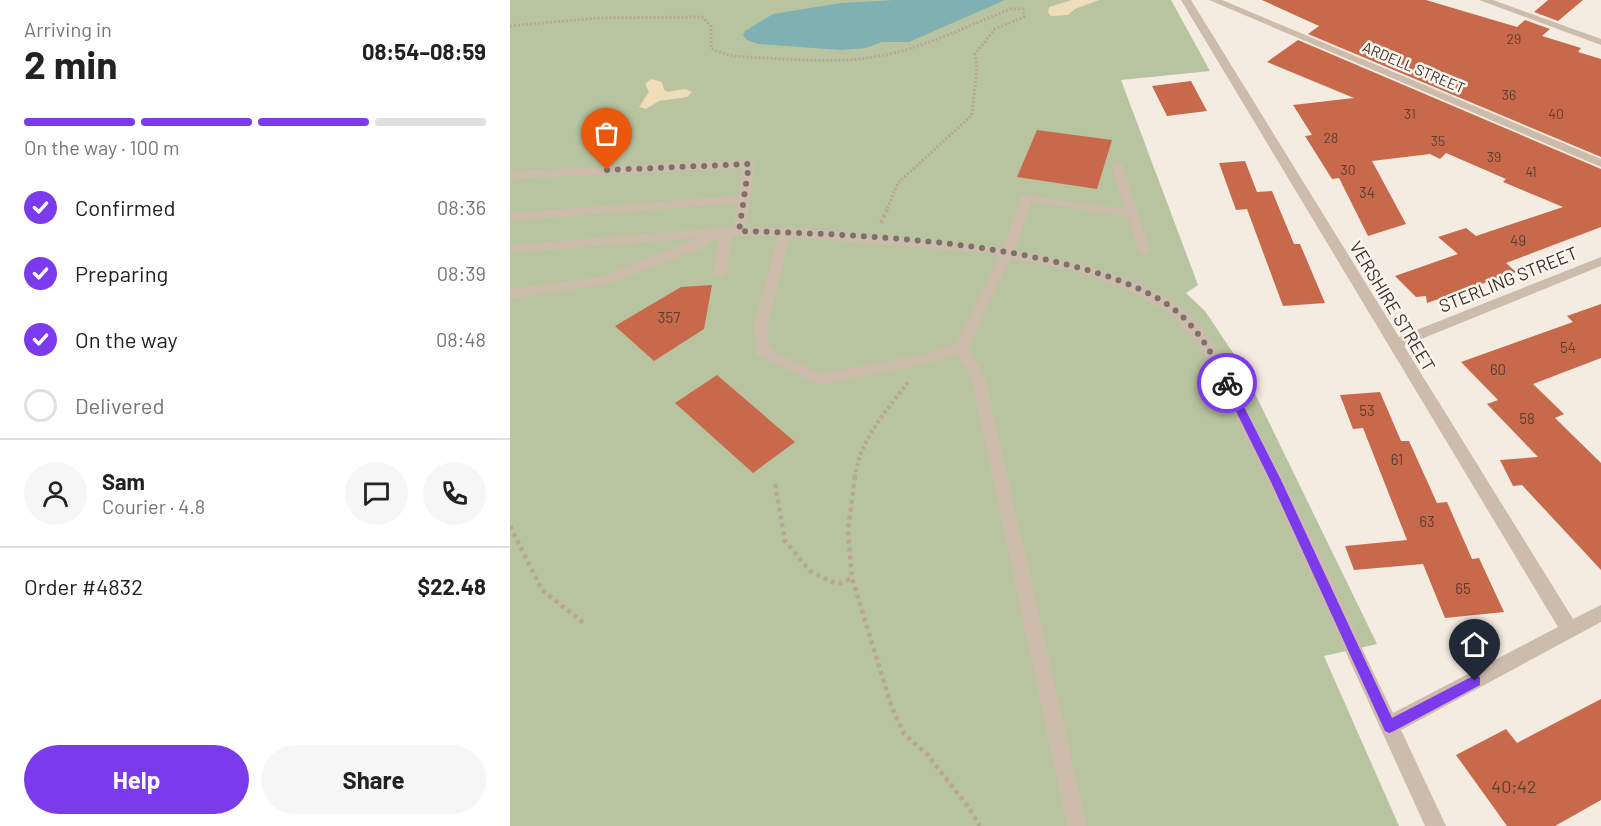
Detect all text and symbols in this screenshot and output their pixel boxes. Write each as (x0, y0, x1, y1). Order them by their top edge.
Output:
text: Arriving in (24, 17, 112, 41)
house number: 29 (1507, 30, 1521, 47)
street label: ARDELL STREET (1360, 37, 1468, 97)
text: 08:54–08:59 (362, 38, 486, 64)
text: 2 min (24, 40, 117, 87)
house number: 36 (1502, 86, 1516, 103)
house number: 31 (1404, 105, 1416, 122)
house number: 40 (1548, 105, 1564, 122)
pin (581, 108, 632, 170)
icon: bag (590, 117, 623, 150)
house number: 28 (1324, 129, 1338, 146)
house number: 35 (1431, 132, 1445, 149)
text: On the way · 100 m (24, 135, 180, 159)
house number: 39 (1487, 148, 1501, 165)
house number: 30 (1340, 161, 1356, 178)
house number: 41 (1525, 163, 1537, 180)
house number: 34 (1359, 183, 1375, 201)
icon: check (24, 191, 57, 224)
text: Confirmed (75, 194, 175, 220)
text: 08:36 (437, 195, 486, 219)
house number: 49 (1510, 231, 1526, 249)
street label: VERSHIRE STREET (1345, 237, 1441, 375)
street label: STERLING STREET (1436, 241, 1580, 317)
icon: check (24, 257, 57, 290)
text: Preparing (75, 260, 168, 286)
text: 08:39 (437, 261, 486, 285)
house number: 357 (658, 308, 680, 326)
icon: check (24, 323, 57, 356)
text: On the way (75, 326, 178, 352)
text: 08:48 (436, 327, 486, 351)
house number: 54 (1560, 338, 1576, 356)
courier (1197, 353, 1257, 413)
house number: 60 (1490, 360, 1506, 378)
icon: bike (1211, 367, 1244, 400)
text: Delivered (75, 392, 164, 418)
house number: 53 (1359, 401, 1375, 419)
house number: 58 (1519, 409, 1535, 427)
house number: 61 (1391, 450, 1403, 468)
button: person (24, 462, 87, 525)
button: chat (345, 462, 408, 525)
button: phone (423, 462, 486, 525)
text: Sam (102, 468, 145, 494)
text: Courier · 4.8 (102, 494, 205, 518)
house number: 63 (1419, 512, 1435, 530)
text: Order #4832 (24, 573, 143, 599)
text: $22.48 (418, 573, 486, 599)
house number: 65 (1455, 579, 1471, 597)
pin (1449, 619, 1500, 681)
icon: home (1458, 628, 1491, 661)
button: Help (24, 745, 249, 814)
button: Share (261, 745, 486, 814)
house number: 40;42 (1491, 775, 1537, 797)

